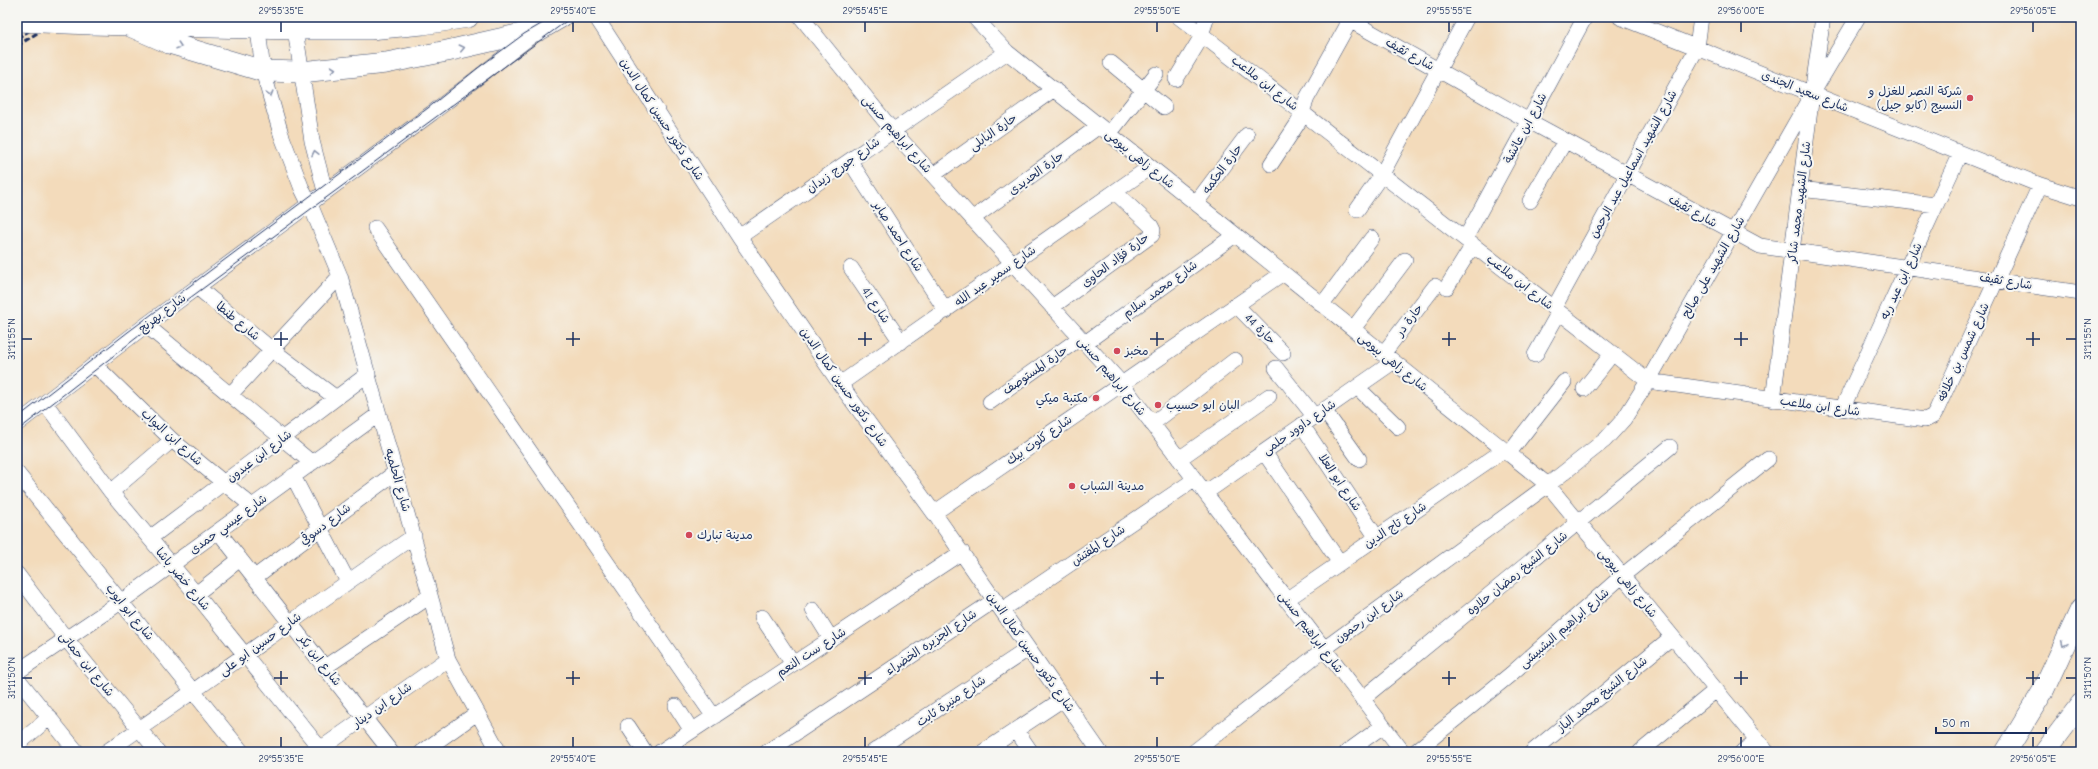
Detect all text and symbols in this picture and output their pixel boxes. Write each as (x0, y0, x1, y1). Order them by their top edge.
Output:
text: 29°55'35"E (258, 5, 304, 17)
text: 29°55'40"E (550, 5, 596, 17)
text: 29°55'45"E (843, 5, 887, 17)
text: 29°55'50"E (1134, 5, 1180, 17)
text: 29°55'55"E (1426, 5, 1472, 17)
text: 29°56'00"E (1718, 5, 1764, 17)
text: 29°56'05"E (2010, 5, 2056, 17)
street label: شارع ثقيف (1382, 35, 1437, 75)
one-way arrow (176, 41, 183, 50)
one-way arrow (459, 45, 465, 53)
street label: شارع ابن ملاعب (1228, 53, 1301, 115)
street label: شارع دكتور حسين كمال الدين (616, 55, 707, 184)
one-way arrow (330, 64, 336, 73)
street label: شارع سعيد الجندى (1759, 67, 1850, 117)
place label: شركة النصر للغزل و النسيج (كابو جيل) (1868, 84, 1962, 114)
street label: شارع الشهيد اسماعيل عبد الرحمن (1586, 88, 1681, 241)
street label: شارع ابن عائشة (1501, 90, 1551, 167)
one-way arrow (265, 91, 274, 98)
street label: شارع ابراهيم حسنى (858, 92, 935, 177)
marker: شركة النصر للغزل و النسيج (كابو جيل) (1965, 93, 1975, 103)
street label: حارة البابلى (967, 111, 1020, 154)
street label: شارع زاهى بيومى (1101, 127, 1177, 193)
street label: شارع جورج زيدان (804, 135, 884, 197)
street label: شارع الشهيد محمد شاكر (1784, 140, 1815, 265)
street label: حارة الحكمه (1199, 141, 1245, 197)
street label: حارة الحديدى (1006, 148, 1066, 198)
one-way arrow (312, 150, 320, 157)
street label: شارع ثقيف (1665, 192, 1720, 232)
street label: شارع احمد صابر (868, 197, 926, 275)
street label: شارع الشهيد على صالح (1678, 214, 1749, 321)
street label: حارة فؤاد الحاوى (1078, 230, 1152, 291)
street label: شارع ابن عبد ربه (1877, 240, 1927, 322)
street label: شارع سمير عبد الله (952, 243, 1039, 311)
street label: شارع ابن ملاعب (1483, 252, 1556, 314)
street label: شارع محمد سلام (1120, 257, 1201, 322)
street label: شارع ثقيف (1978, 270, 2033, 294)
street label: شارع 41 (857, 284, 893, 327)
street label: شارع بهرنج (136, 291, 190, 337)
street label: شارع طنطا (212, 299, 263, 345)
street label: حارة در (1392, 301, 1426, 340)
street label: شارع شمس بن خلافه (1934, 301, 1994, 404)
street label: حارة 44 (1242, 311, 1278, 347)
text: 31°11'55"N (6, 318, 18, 360)
text: 31°11'55"N (2082, 318, 2094, 360)
street label: شارع دكتور حسين كمال الدين (796, 325, 891, 451)
street label: شارع زاهى بيومى (1354, 330, 1430, 396)
street label: شارع ابراهيم حسنى (1073, 334, 1149, 419)
street label: حارة المستوصف (1000, 343, 1070, 397)
place label: مخبز (1124, 344, 1148, 359)
marker: مخبز (1112, 346, 1122, 356)
place label: مكتبة ميكي (1036, 391, 1088, 409)
marker: مكتبة ميكي (1091, 393, 1101, 403)
street label: شارع ابن ملاعب (1779, 393, 1861, 421)
street label: شارع داوود حلمى (1260, 397, 1339, 459)
place label: البان ابو حسيب (1166, 398, 1240, 413)
marker: البان ابو حسيب (1153, 400, 1163, 410)
street label: شارع ابن البواب (137, 406, 205, 470)
street label: شارع كلوت بيك (1003, 412, 1076, 469)
street label: شارع ابن عبدون (224, 427, 295, 487)
street label: شارع الحلميه (380, 447, 414, 514)
street label: شارع ابو العلا (1314, 451, 1364, 514)
place label: مدينة الشباب (1080, 479, 1144, 494)
marker: مدينة الشباب (1067, 481, 1077, 491)
street label: شارع عيسي حمدى (186, 491, 272, 560)
street label: شارع تاج الدين (1361, 499, 1430, 553)
street label: شارع دسوقي (297, 500, 354, 549)
street label: شارع المفتش (1068, 522, 1129, 570)
place label: مدينة تبارك (697, 528, 753, 543)
street label: شارع الشيخ رمضان حلاوه (1464, 528, 1571, 619)
marker: مدينة تبارك (684, 530, 694, 540)
street label: شارع خضر باشا (151, 545, 213, 614)
street label: شارع زاهى بيومى (1594, 546, 1660, 622)
street label: شارع ابو ايوب (102, 581, 157, 644)
street label: شارع ابراهيم البشبيشى (1516, 585, 1613, 672)
street label: شارع ابن رحمون (1332, 586, 1407, 647)
street label: شارع ابراهيم حسنى (1274, 588, 1346, 677)
street label: شارع دكتور حسين كمال الدين (983, 590, 1078, 716)
street label: شارع الجزيره الخضراء (883, 606, 980, 679)
street label: شارع حسين ابو على (216, 609, 305, 680)
street label: شارع ست النعم (774, 624, 849, 681)
street label: شارع ابن حماتى (55, 629, 117, 700)
street label: شارع ابن بكر (293, 631, 344, 690)
one-way arrow (2061, 640, 2069, 647)
street label: شارع الشيخ محمد الباز (1553, 653, 1651, 737)
text: 31°11'50"N (6, 657, 18, 699)
text: 31°11'50"N (2082, 657, 2094, 699)
street label: شارع منيرة ثابت (914, 673, 989, 731)
street label: شارع ابن دينار (349, 679, 415, 733)
scale bar (1936, 709, 2046, 735)
text: 50 m (1942, 716, 1970, 730)
text: 29°55'35"E (258, 753, 304, 765)
text: 29°55'40"E (550, 753, 596, 765)
text: 29°55'45"E (843, 753, 887, 765)
text: 29°55'50"E (1134, 753, 1180, 765)
text: 29°55'55"E (1426, 753, 1472, 765)
text: 29°56'00"E (1718, 753, 1764, 765)
text: 29°56'05"E (2010, 753, 2056, 765)

